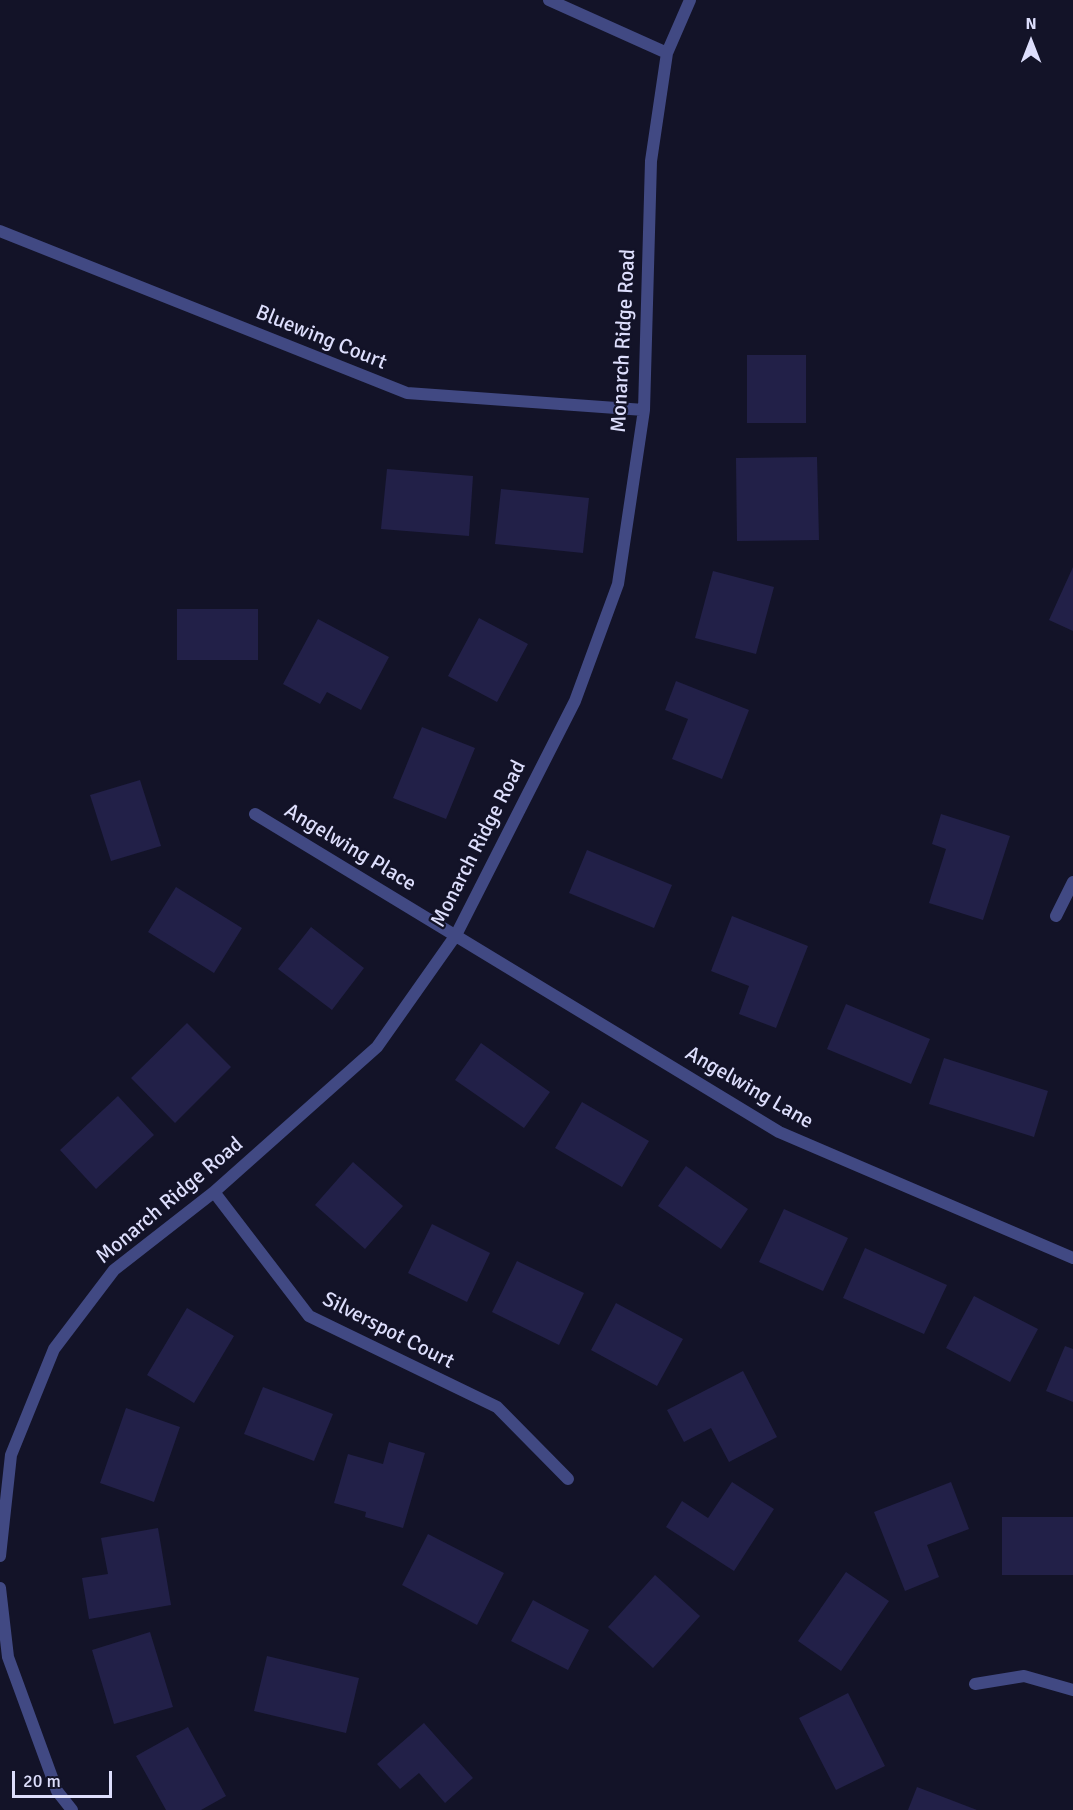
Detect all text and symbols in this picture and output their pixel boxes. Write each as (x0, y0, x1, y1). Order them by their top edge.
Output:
north arrow (1001, 12, 1061, 72)
text: N (1025, 14, 1037, 34)
street label: Monarch Ridge Road (607, 249, 641, 433)
street label: Bluewing Court (252, 300, 390, 376)
street label: Monarch Ridge Road (426, 756, 532, 932)
street label: Angelwing Place (280, 799, 420, 897)
street label: Angelwing Lane (681, 1041, 817, 1135)
street label: Monarch Ridge Road (91, 1132, 249, 1270)
street label: Silverspot Court (318, 1287, 458, 1375)
scale bar (15, 1759, 116, 1797)
text: 20 m (23, 1770, 61, 1792)

